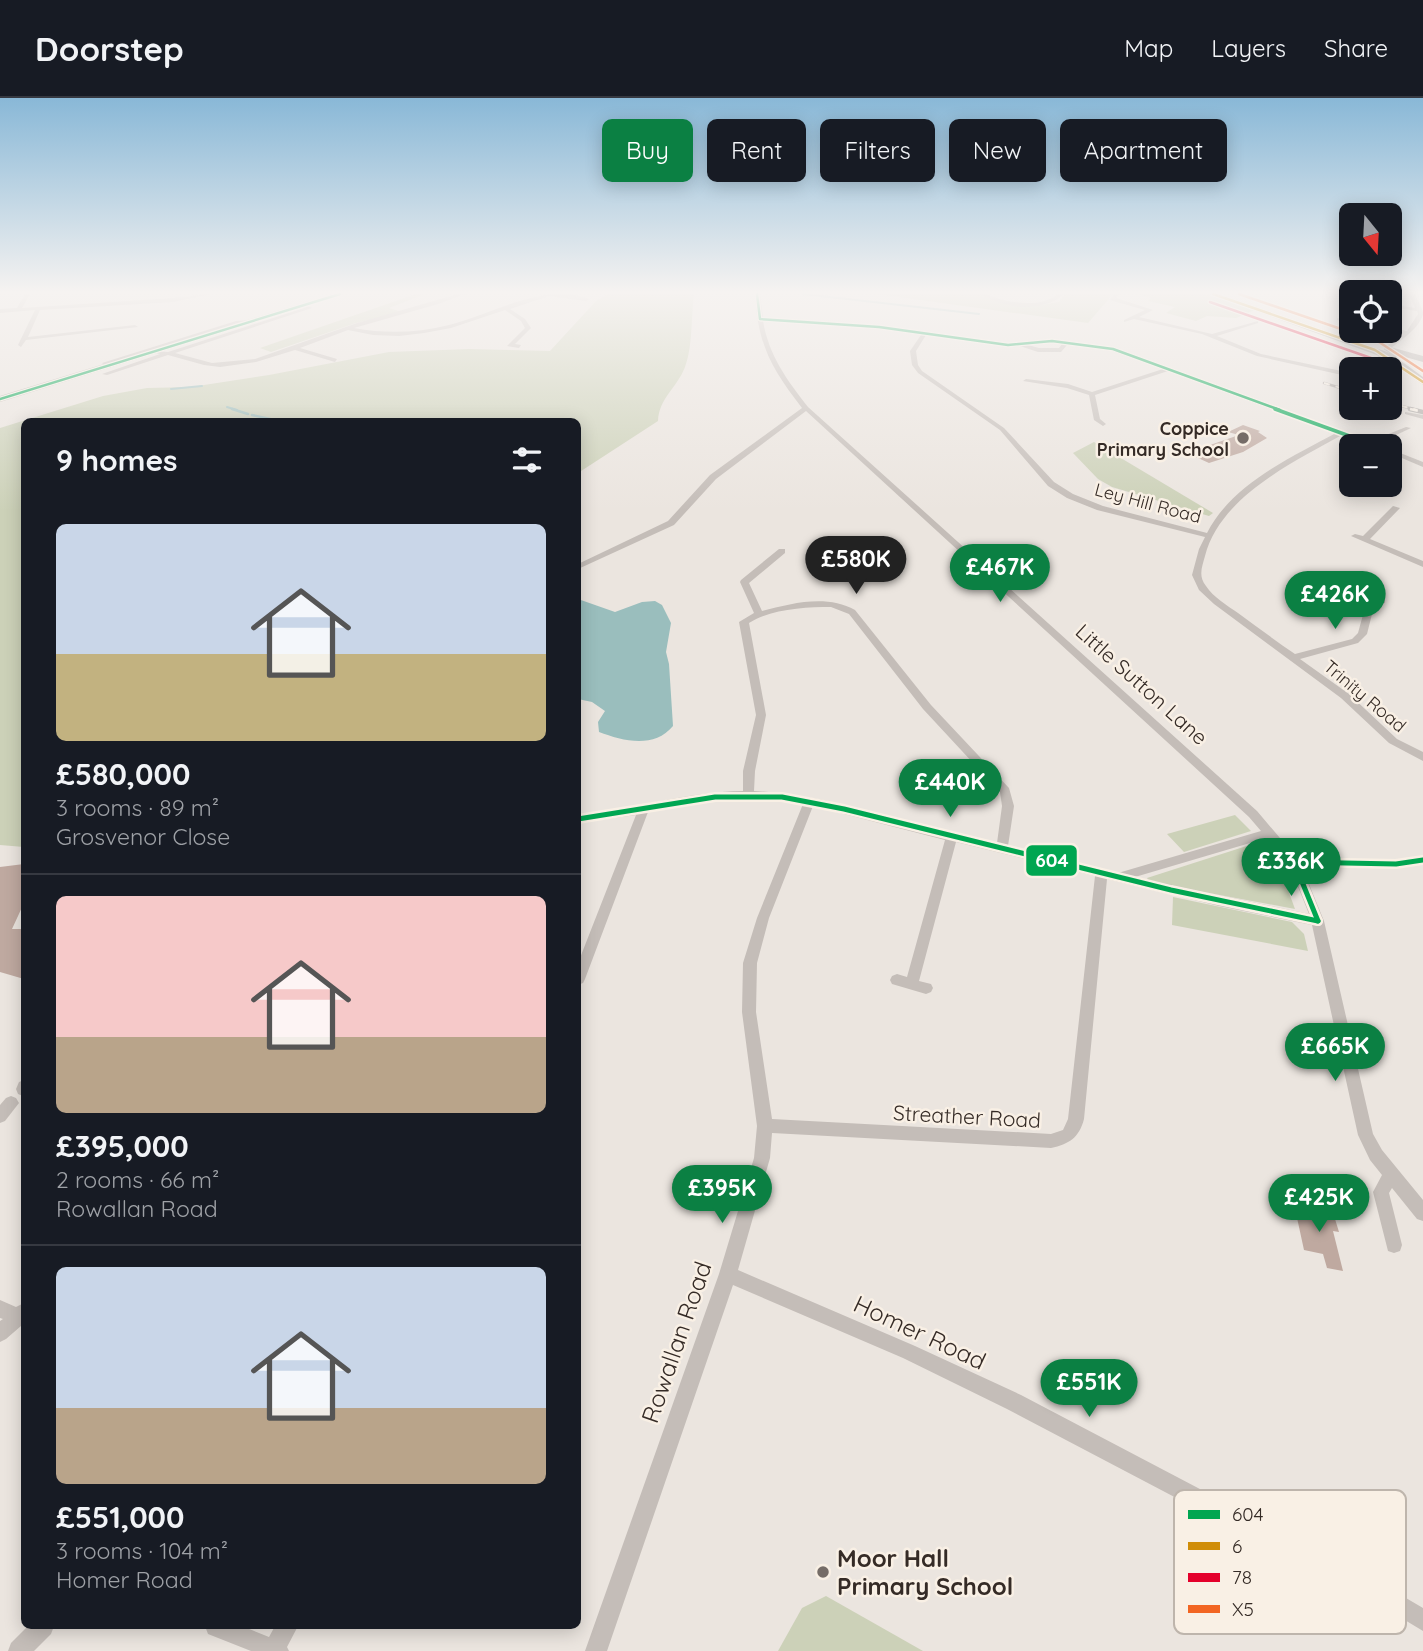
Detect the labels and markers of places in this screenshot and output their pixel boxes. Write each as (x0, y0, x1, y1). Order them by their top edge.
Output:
place label: Coppice Primary School (1097, 417, 1229, 461)
marker: Coppice Primary School (1235, 430, 1251, 446)
pin: £580K (807, 536, 905, 596)
pin: £467K (951, 545, 1049, 604)
pin: £426K (1286, 572, 1384, 631)
pin: £440K (901, 760, 999, 819)
pin: £336K (1242, 838, 1340, 898)
pin: £665K (1286, 1024, 1384, 1083)
pin: £395K (673, 1166, 771, 1225)
pin: £425K (1270, 1174, 1368, 1234)
pin: £551K (1040, 1360, 1138, 1419)
place label: Moor Hall Primary School (837, 1543, 1013, 1601)
marker: Moor Hall Primary School (815, 1564, 831, 1580)

